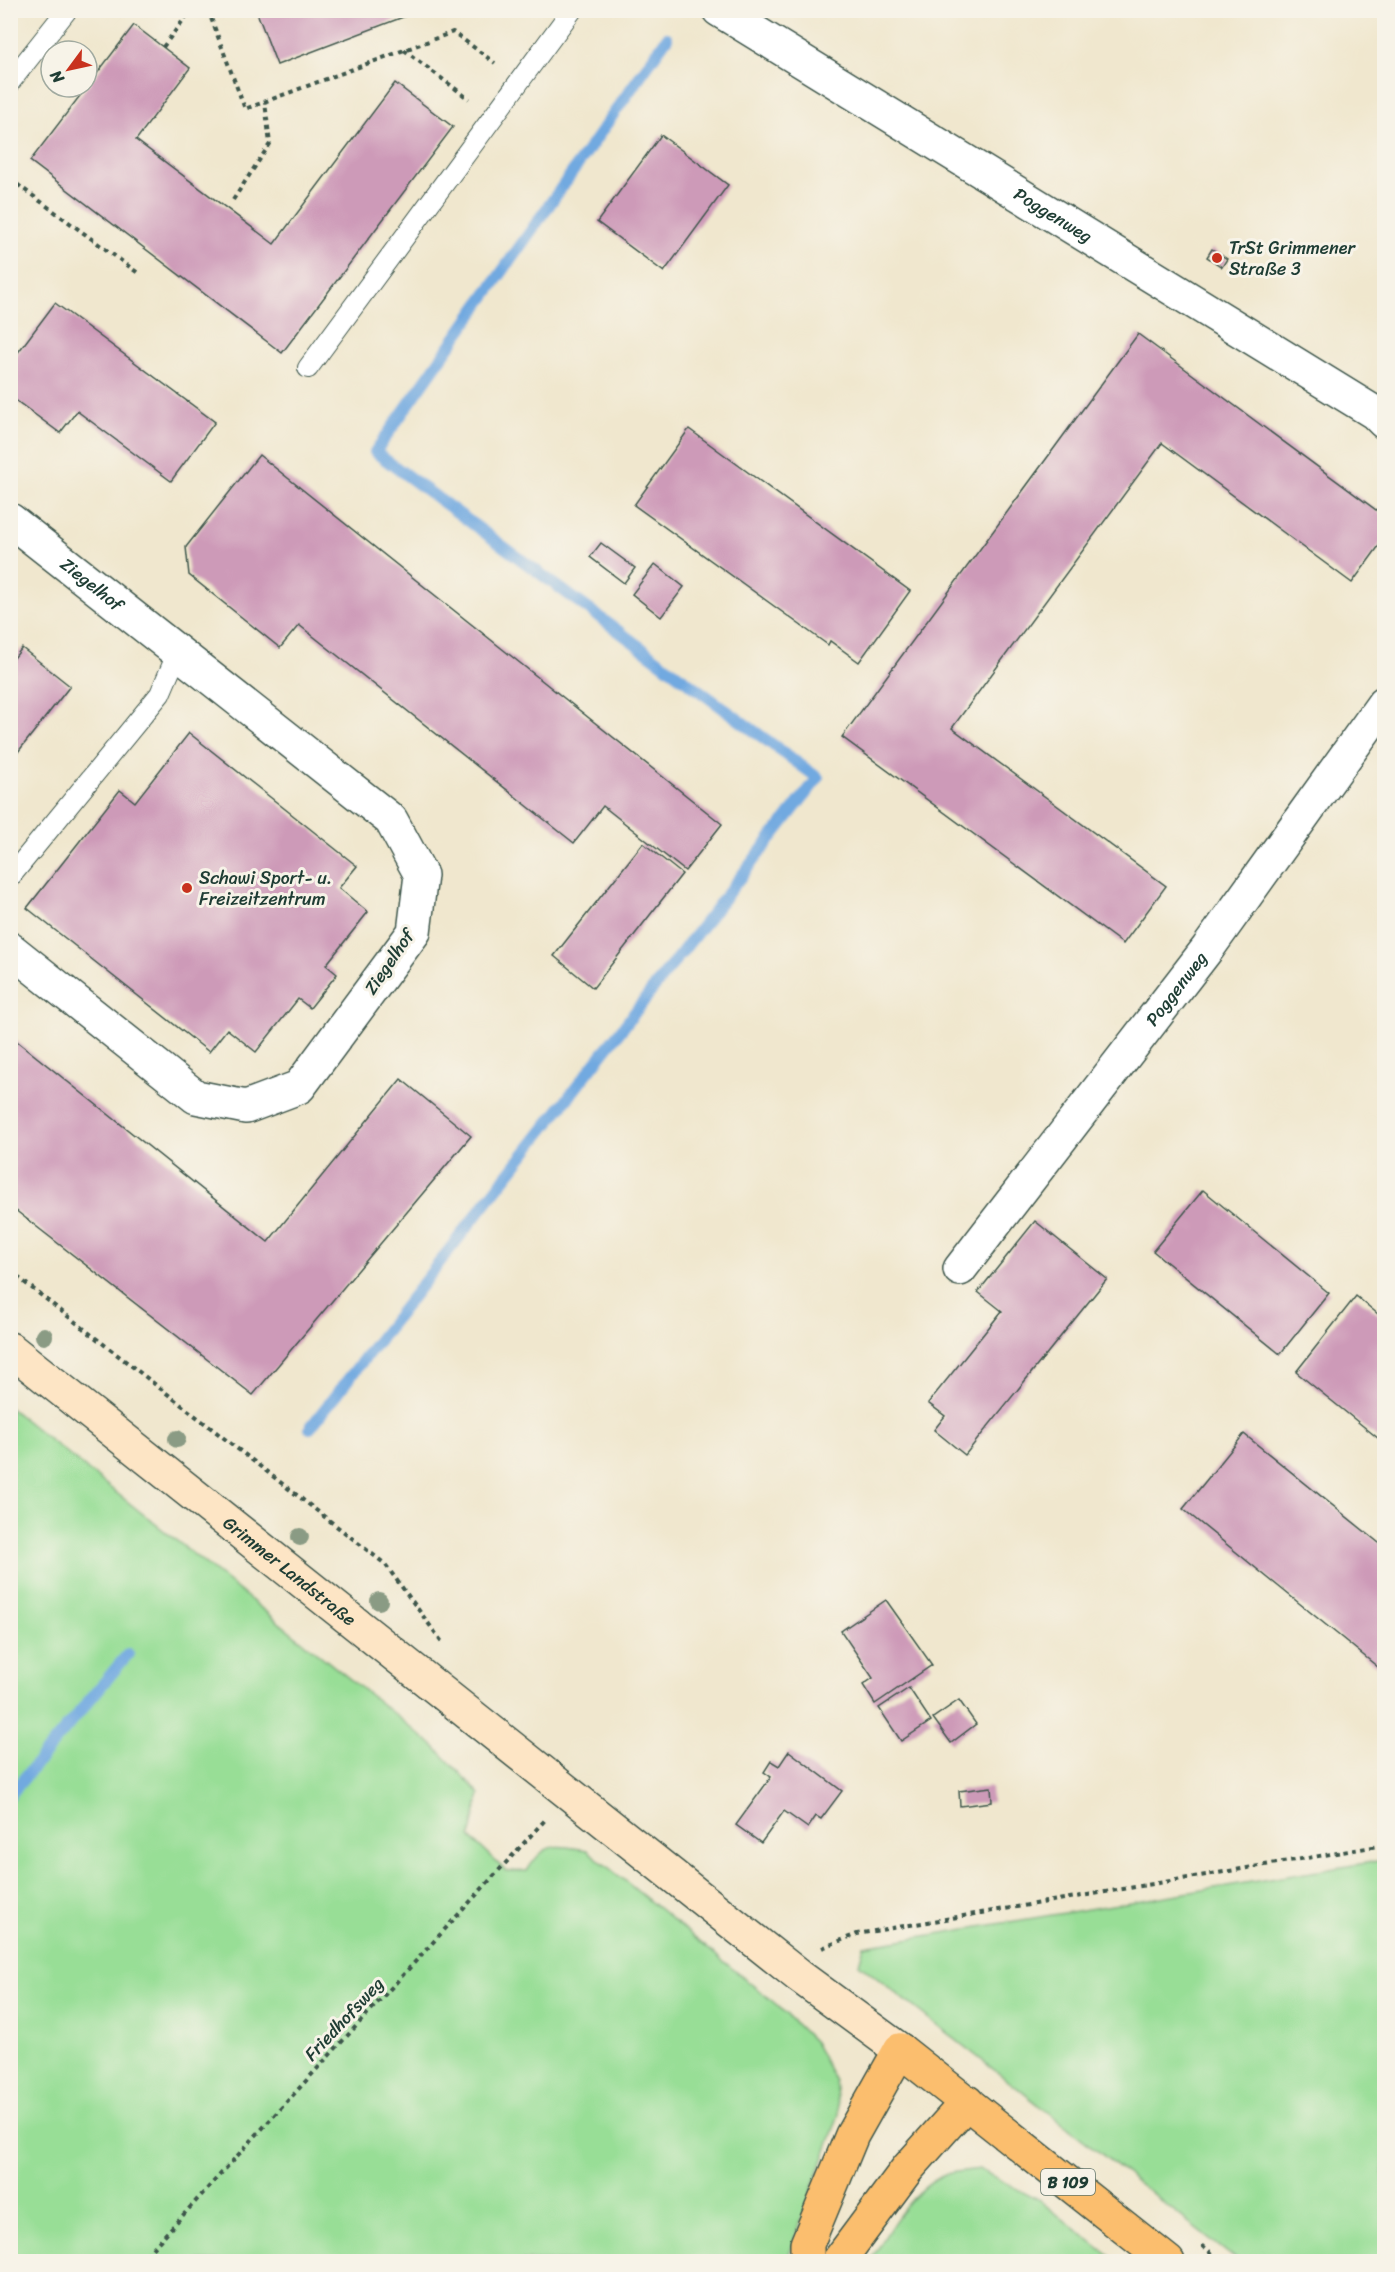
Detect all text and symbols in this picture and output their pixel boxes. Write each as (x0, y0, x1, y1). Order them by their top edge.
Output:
north arrow (39, 39, 99, 99)
text: N (41, 64, 73, 90)
street label: Poggenweg (1007, 179, 1099, 252)
place label: TrSt Grimmener Straße 3 (1229, 232, 1357, 285)
marker: TrSt Grimmener Straße 3 (1210, 251, 1224, 265)
street label: Ziegelhof (53, 549, 133, 622)
place label: Schawi Sport- u. Freizeitzentrum (199, 862, 332, 915)
marker: Schawi Sport- u. Freizeitzentrum (180, 881, 194, 895)
street label: Ziegelhof (355, 920, 424, 1001)
street label: Poggenweg (1137, 944, 1216, 1033)
street label: Grimmer Landstraße (216, 1508, 363, 1634)
street label: Friedhofsweg (296, 1969, 392, 2069)
road number: B 109 (1041, 2169, 1095, 2195)

